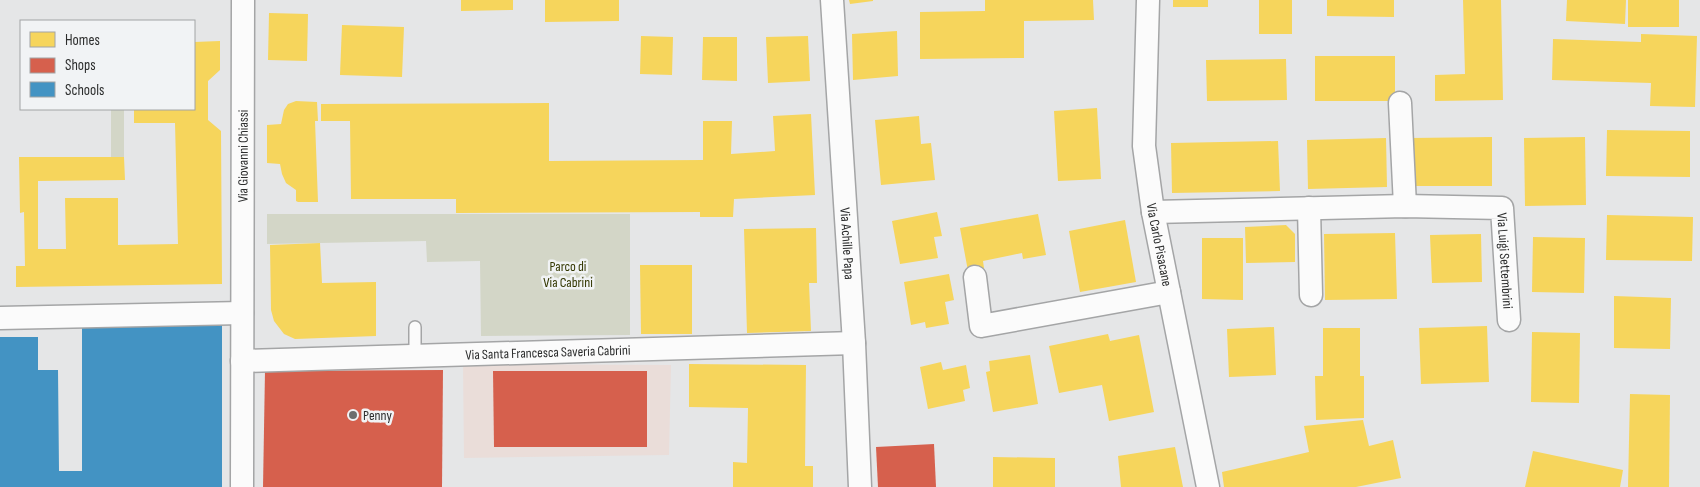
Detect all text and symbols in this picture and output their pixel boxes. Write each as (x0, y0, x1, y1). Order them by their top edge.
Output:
legend (20, 20, 195, 110)
text: Homes (65, 31, 100, 50)
text: Shops (65, 56, 96, 75)
text: Schools (65, 81, 104, 100)
street label: Via Giovanni Chiassi (235, 110, 252, 202)
street label: Via Carlo Pisacane (1143, 202, 1176, 288)
street label: Via Achille Papa (836, 207, 858, 280)
street label: Via Luigi Settembrini (1493, 212, 1516, 309)
park label: Parco di Via Cabrini (543, 258, 593, 291)
street label: Via Santa Francesca Saveria Cabrini (465, 342, 631, 363)
place label: Penny (363, 407, 392, 424)
marker: Penny (347, 409, 359, 421)

